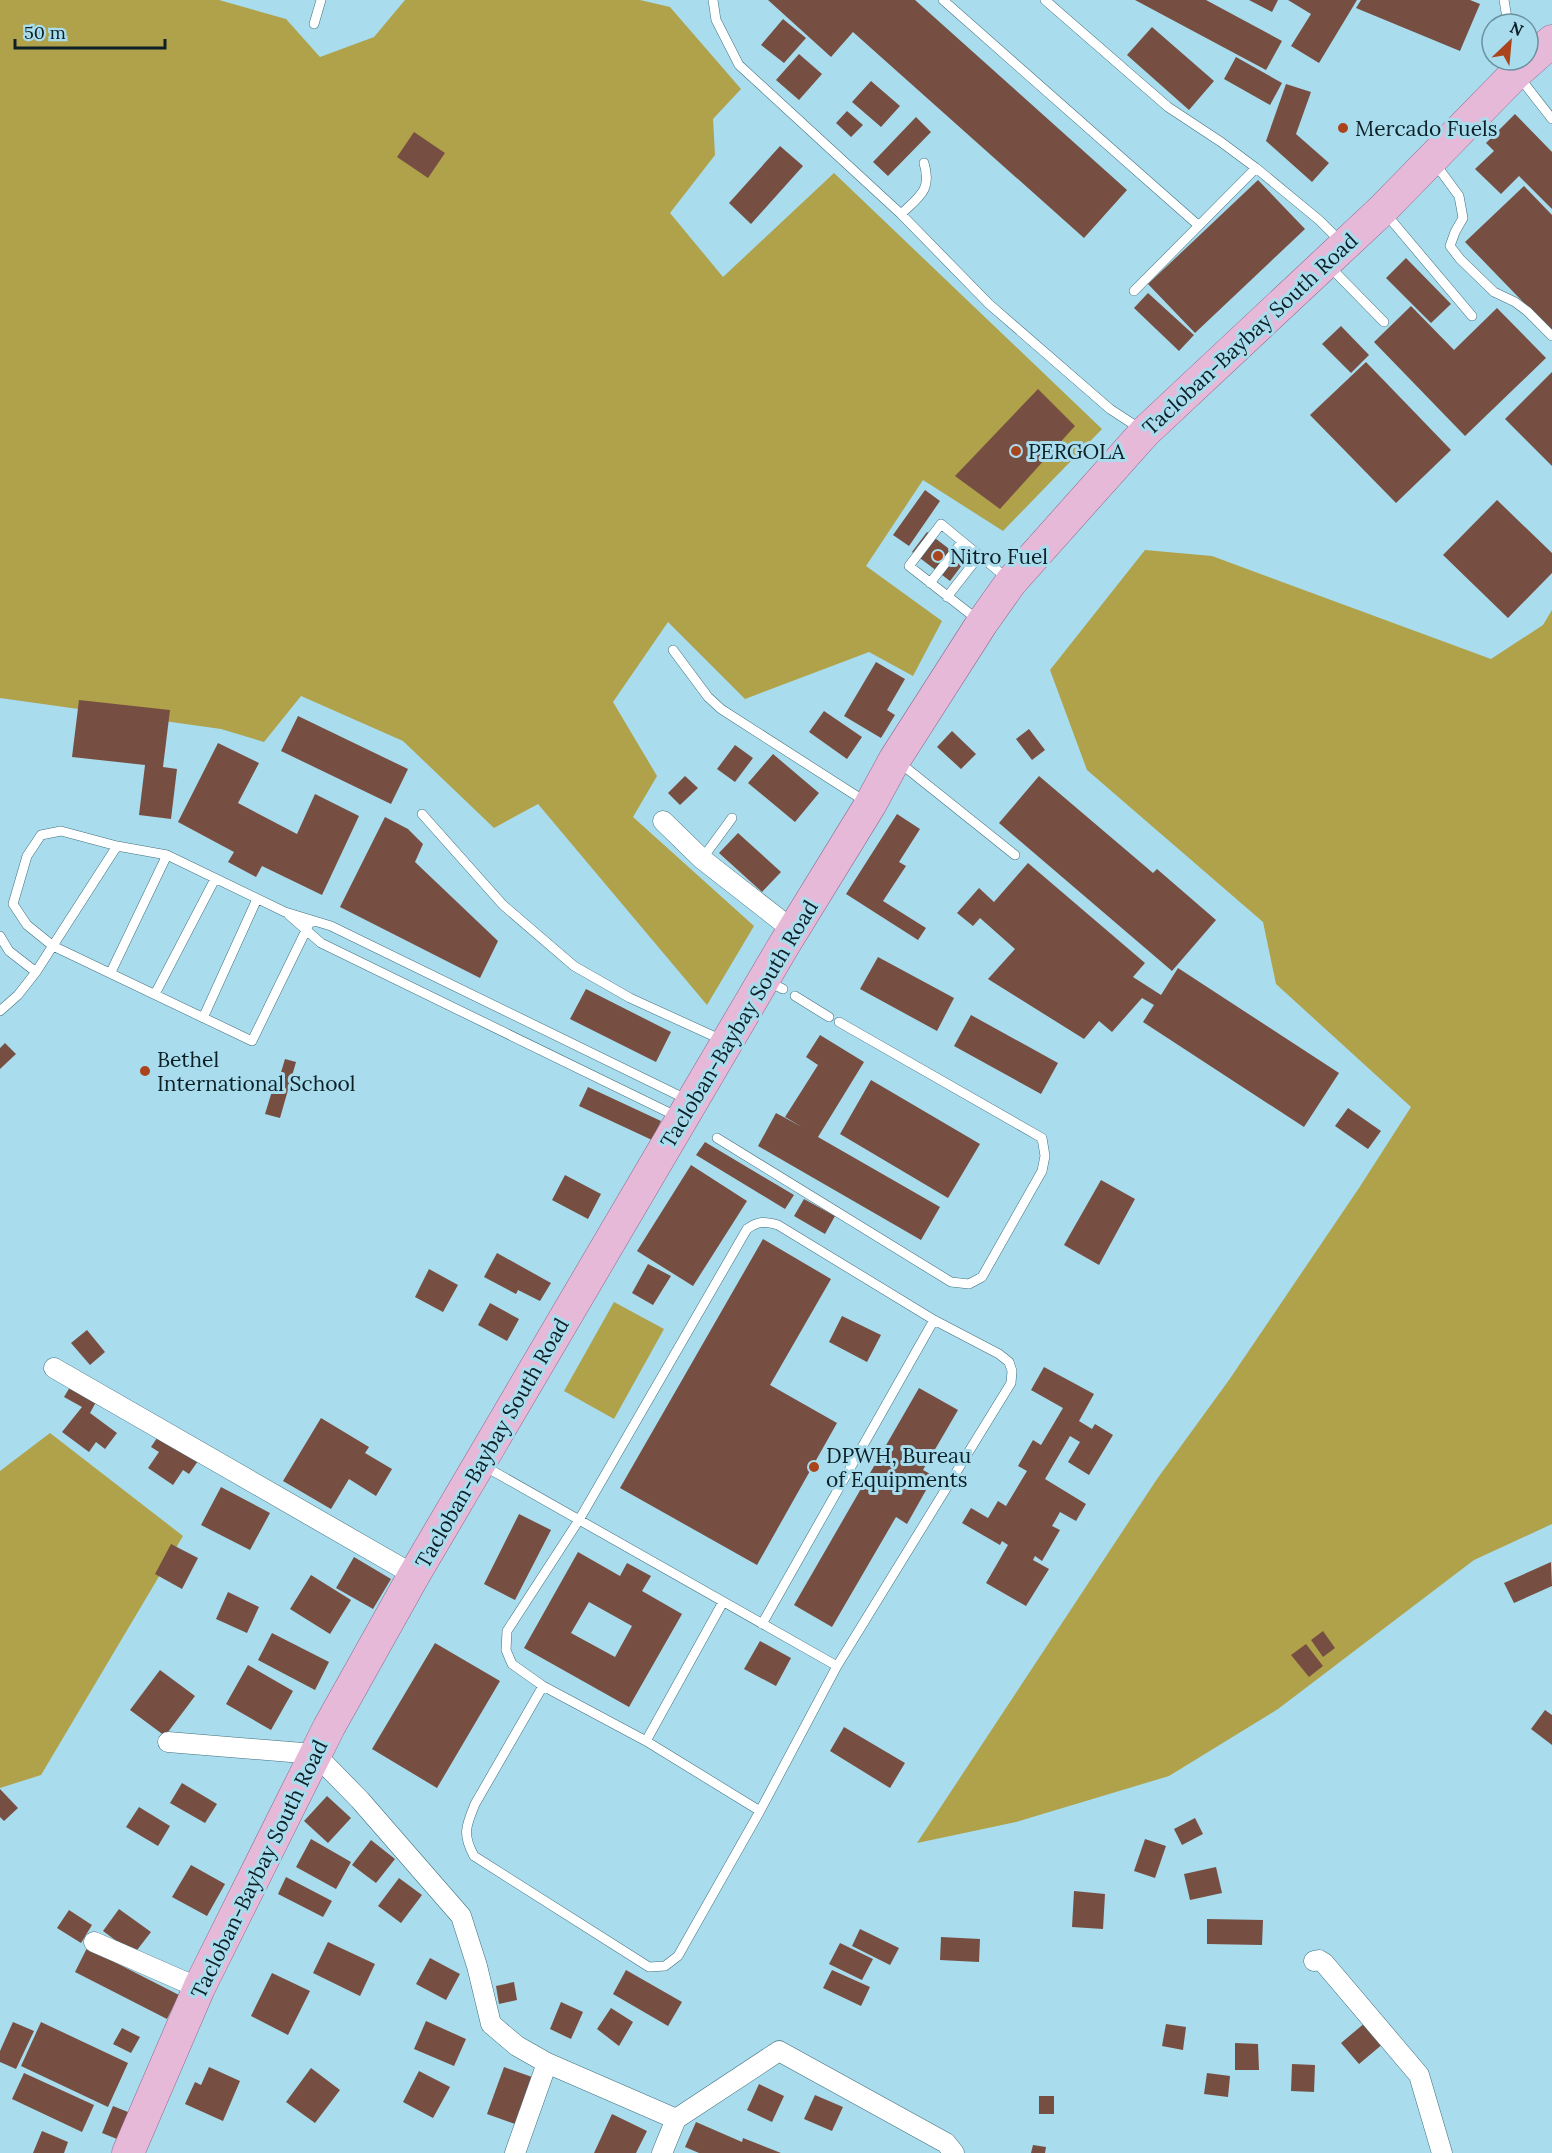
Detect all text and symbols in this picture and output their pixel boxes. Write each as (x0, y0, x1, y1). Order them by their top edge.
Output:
scale bar (15, 12, 165, 50)
north arrow (1480, 12, 1540, 72)
text: N (1507, 17, 1527, 40)
text: 50 m (24, 21, 66, 44)
place label: Mercado Fuels (1355, 115, 1497, 142)
marker: Mercado Fuels (1336, 121, 1350, 135)
street label: Tacloban-Baybay South Road (1137, 227, 1363, 441)
place label: PERGOLA (1028, 438, 1126, 465)
marker: PERGOLA (1009, 444, 1023, 458)
place label: Nitro Fuel (950, 543, 1048, 570)
marker: Nitro Fuel (931, 549, 945, 563)
street label: Tacloban-Baybay South Road (654, 895, 824, 1153)
place label: Bethel International School (157, 1046, 356, 1097)
marker: Bethel International School (138, 1064, 152, 1078)
street label: Tacloban-Baybay South Road (409, 1313, 575, 1573)
place label: DPWH, Bureau of Equipments (826, 1442, 971, 1493)
marker: DPWH, Bureau of Equipments (807, 1460, 821, 1474)
street label: Tacloban-Baybay South Road (185, 1735, 333, 2003)

